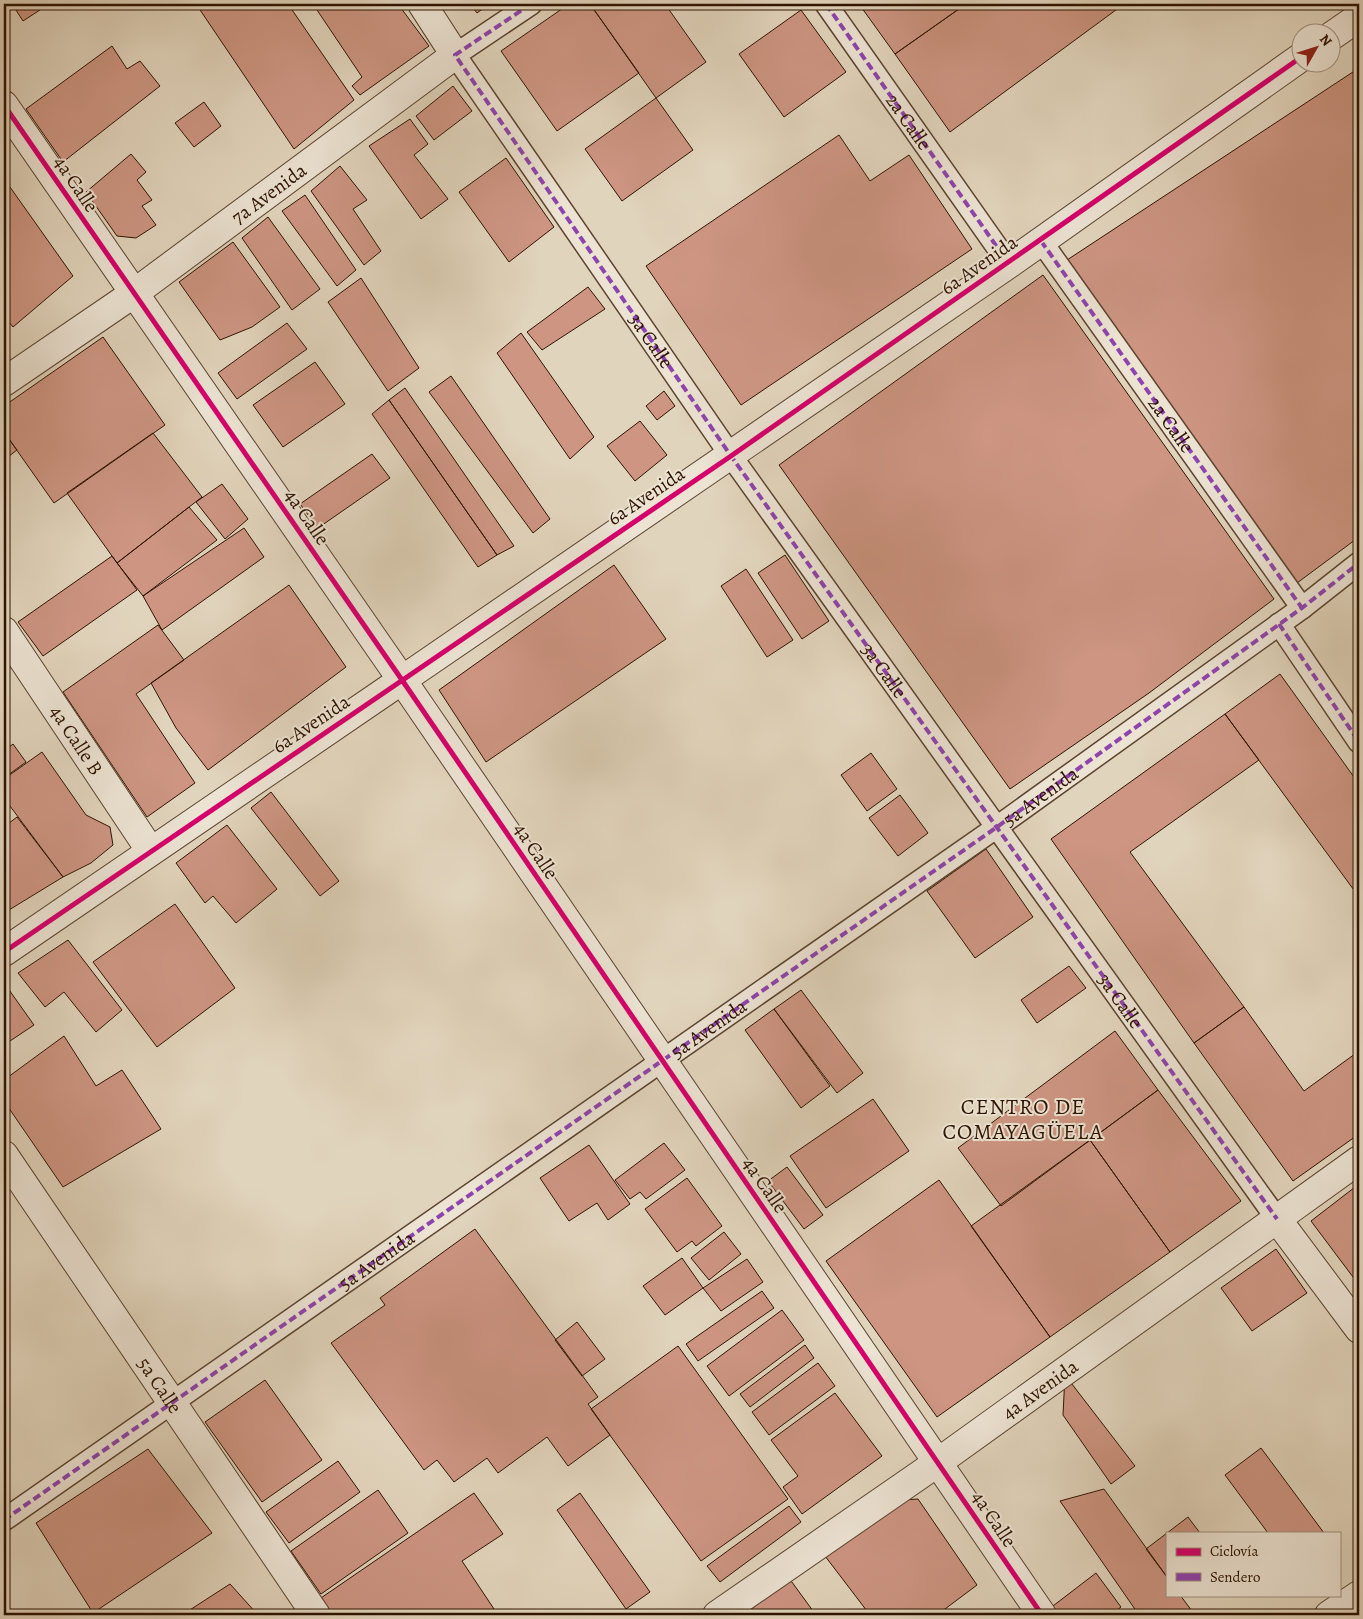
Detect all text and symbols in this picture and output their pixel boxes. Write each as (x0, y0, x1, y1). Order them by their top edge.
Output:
north arrow (1290, 22, 1340, 72)
text: N (1315, 30, 1336, 50)
street label: 2a Calle (880, 88, 938, 155)
street label: 4a Calle (47, 150, 105, 218)
street label: 7a Avenida (226, 156, 312, 230)
street label: 6a Avenida (935, 228, 1023, 301)
street label: 3a Calle (623, 307, 680, 374)
street label: 2a Calle (1142, 391, 1201, 458)
street label: 6a Avenida (602, 460, 691, 532)
street label: 4a Calle (278, 483, 336, 551)
street label: 3a Calle (855, 637, 914, 704)
street label: 6a Avenida (267, 688, 356, 760)
street label: 4a Calle B (44, 700, 110, 780)
street label: 5a Avenida (997, 759, 1084, 832)
street label: 4a Calle (507, 817, 565, 885)
street label: 3a Calle (1092, 967, 1150, 1034)
street label: 5a Avenida (665, 992, 753, 1064)
district label: CENTRO DE COMAYAGÜELA (942, 1092, 1104, 1147)
street label: 4a Calle (736, 1151, 794, 1219)
street label: 5a Avenida (333, 1224, 420, 1296)
street label: 5a Calle (131, 1352, 189, 1419)
street label: 4a Avenida (996, 1352, 1084, 1426)
street label: 4a Calle (965, 1485, 1023, 1553)
legend (1166, 1532, 1340, 1596)
text: Ciclovía (1210, 1541, 1258, 1561)
text: Sendero (1210, 1567, 1260, 1587)

